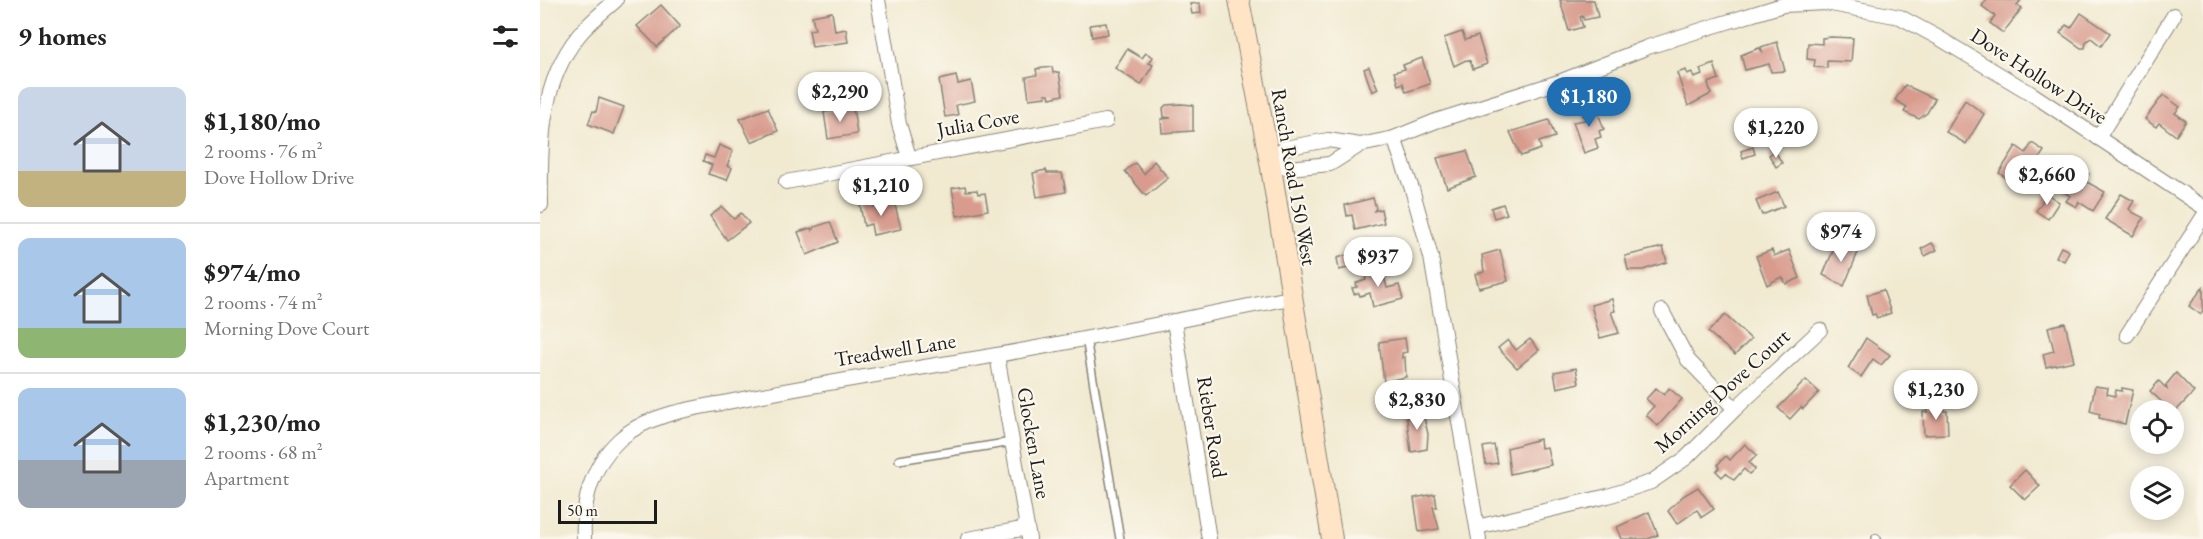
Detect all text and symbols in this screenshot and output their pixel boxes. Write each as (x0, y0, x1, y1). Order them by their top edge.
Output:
text: 9 homes (18, 19, 107, 53)
icon: filters (489, 20, 522, 53)
street label: Dove Hollow Drive (1966, 21, 2113, 130)
pin: $2,290 (791, 72, 889, 123)
pin: $1,180 (1540, 77, 1638, 128)
text: $2,290 (812, 78, 868, 104)
text: $1,180 (1561, 83, 1617, 109)
street label: Ranch Road 150 West (1266, 86, 1323, 268)
street label: Julia Cove (933, 102, 1021, 143)
text: $1,180/mo (204, 104, 320, 138)
pin: $1,220 (1727, 108, 1825, 159)
icon: home (66, 111, 138, 183)
text: $1,220 (1748, 114, 1804, 140)
text: 2 rooms · 76 m² (204, 138, 323, 164)
pin: $2,660 (1998, 155, 2096, 206)
text: $2,660 (2019, 161, 2075, 187)
text: Dove Hollow Drive (204, 164, 354, 190)
pin: $1,210 (832, 166, 930, 217)
text: $1,210 (853, 172, 909, 198)
pin: $974 (1805, 212, 1877, 263)
text: $974 (1821, 218, 1861, 244)
pin: $937 (1342, 237, 1414, 288)
text: $937 (1358, 243, 1398, 269)
text: $974/mo (204, 255, 300, 289)
icon: home (66, 262, 138, 334)
text: 2 rooms · 74 m² (204, 289, 323, 315)
text: Morning Dove Court (204, 315, 369, 341)
street label: Morning Dove Court (1648, 322, 1795, 459)
street label: Treadwell Lane (832, 327, 957, 372)
pin: $1,230 (1887, 370, 1985, 421)
street label: Rieber Road (1191, 374, 1234, 480)
text: $1,230 (1908, 376, 1964, 402)
pin: $2,830 (1368, 380, 1466, 431)
street label: Glocken Lane (1011, 385, 1058, 501)
text: $2,830 (1389, 386, 1445, 412)
map controls (2130, 400, 2184, 520)
button: locate (2130, 400, 2184, 454)
text: $1,230/mo (204, 405, 320, 439)
icon: home (66, 412, 138, 484)
text: 2 rooms · 68 m² (204, 439, 323, 465)
text: Apartment (204, 465, 289, 491)
button: layers (2130, 466, 2184, 520)
scale bar (558, 497, 657, 524)
text: 50 m (567, 500, 598, 521)

